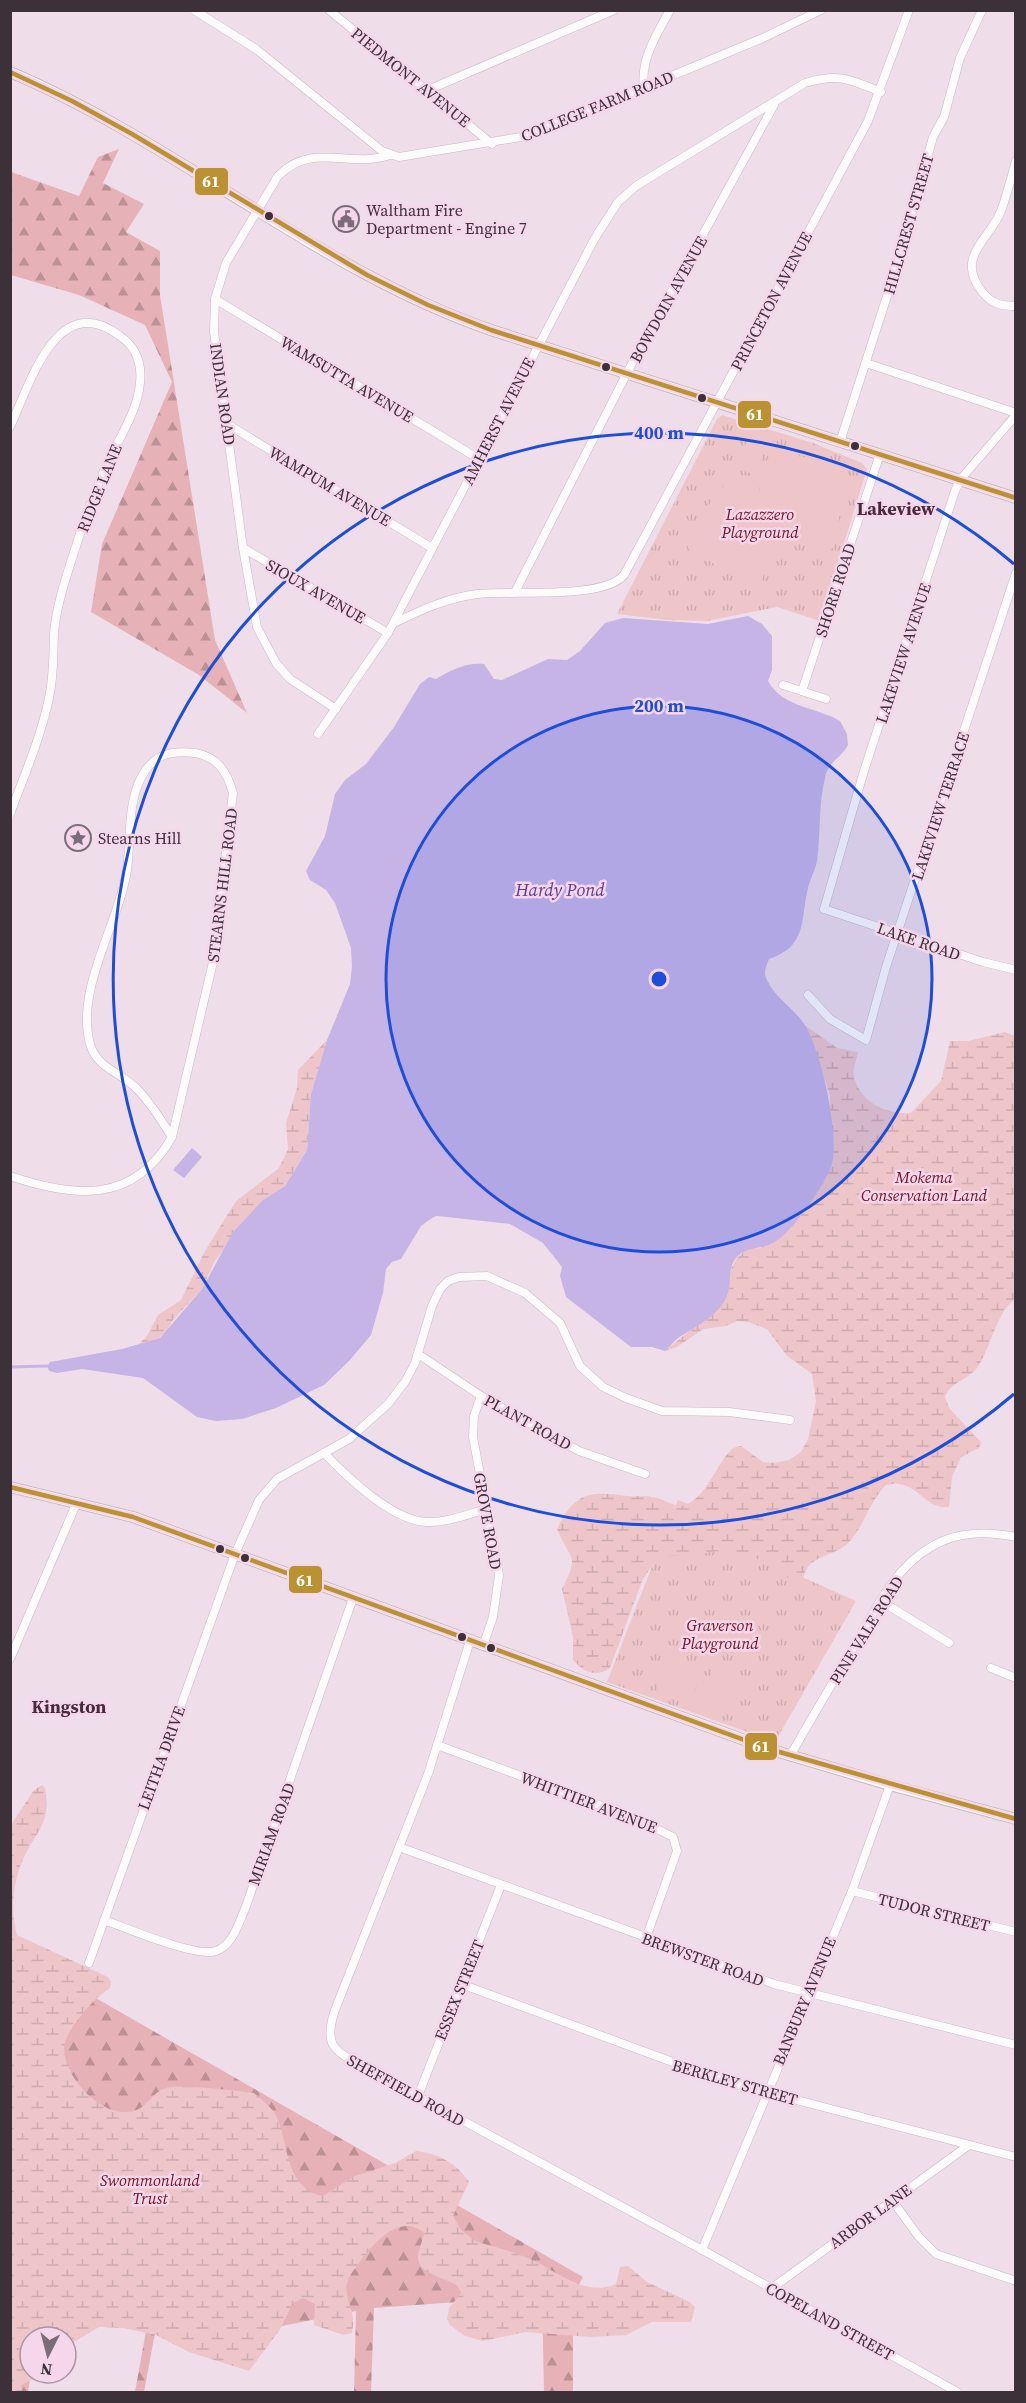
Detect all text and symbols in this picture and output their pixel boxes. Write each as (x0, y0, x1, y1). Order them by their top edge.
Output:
street label: PIEDMONT AVENUE (347, 22, 476, 132)
street label: COLLEGE FARM ROAD (517, 65, 677, 147)
street label: HILLCREST STREET (877, 151, 939, 297)
line badge: 61 (194, 167, 229, 196)
text: 61 (202, 170, 220, 192)
place label: Waltham Fire Department - Engine 7 (366, 199, 527, 239)
public building icon: Waltham Fire Department - Engine 7 (331, 204, 361, 234)
unlabelled marker (263, 210, 275, 222)
street label: PRINCETON AVENUE (725, 227, 817, 374)
street label: BOWDOIN AVENUE (624, 231, 712, 366)
street label: WAMSUTTA AVENUE (276, 330, 418, 428)
street label: INDIAN ROAD (205, 342, 241, 446)
street label: AMHERST AVENUE (456, 353, 540, 489)
unlabelled marker (600, 361, 612, 373)
unlabelled marker (696, 392, 708, 404)
line badge: 61 (737, 400, 772, 429)
text: 61 (746, 403, 764, 425)
text: 400 m (634, 420, 684, 445)
street label: RIDGE LANE (71, 440, 127, 535)
unlabelled marker (849, 440, 861, 452)
street label: WAMPUM AVENUE (265, 441, 396, 531)
district label: Lakeview (857, 496, 936, 521)
park label: Lazazzero Playground (720, 503, 799, 543)
street label: SHORE ROAD (809, 540, 861, 640)
street label: SIOUX AVENUE (262, 554, 370, 629)
street label: LAKEVIEW AVENUE (870, 580, 936, 726)
text: 200 m (634, 693, 684, 718)
street label: LAKEVIEW TERRACE (906, 729, 974, 883)
street label: STEARNS HILL ROAD (202, 807, 242, 963)
place icon: Stearns Hill (63, 823, 93, 853)
place label: Stearns Hill (98, 827, 182, 849)
water label: Hardy Pond (514, 877, 605, 902)
street label: LAKE ROAD (874, 916, 964, 966)
centre of rings (649, 969, 669, 989)
park label: Mokema Conservation Land (861, 1166, 988, 1206)
street label: PLANT ROAD (480, 1389, 576, 1455)
street label: GROVE ROAD (469, 1471, 507, 1571)
unlabelled marker (214, 1543, 226, 1555)
unlabelled marker (239, 1552, 251, 1564)
line badge: 61 (288, 1565, 323, 1594)
text: 61 (296, 1569, 314, 1591)
street label: PINE VALE ROAD (824, 1571, 908, 1689)
park label: Graverson Playground (680, 1614, 759, 1654)
unlabelled marker (456, 1631, 468, 1643)
unlabelled marker (485, 1642, 497, 1654)
district label: Kingston (32, 1694, 106, 1719)
street label: LEITHA DRIVE (132, 1703, 190, 1813)
line badge: 61 (744, 1732, 778, 1761)
text: 61 (752, 1735, 770, 1757)
street label: WHITTIER AVENUE (517, 1766, 661, 1838)
street label: MIRIAM ROAD (242, 1780, 300, 1888)
street label: TUDOR STREET (876, 1887, 993, 1937)
street label: BREWSTER ROAD (639, 1927, 767, 1991)
street label: BANBURY AVENUE (767, 1933, 841, 2068)
street label: ESSEX STREET (429, 1936, 489, 2044)
street label: SHEFFIELD ROAD (343, 2049, 469, 2131)
street label: BERKLEY STREET (670, 2054, 801, 2111)
park label: Swommonland Trust (100, 2169, 201, 2209)
street label: ARBOR LANE (824, 2178, 916, 2253)
street label: COPELAND STREET (762, 2277, 898, 2366)
north arrow (18, 2325, 78, 2385)
text: N (39, 2358, 53, 2381)

